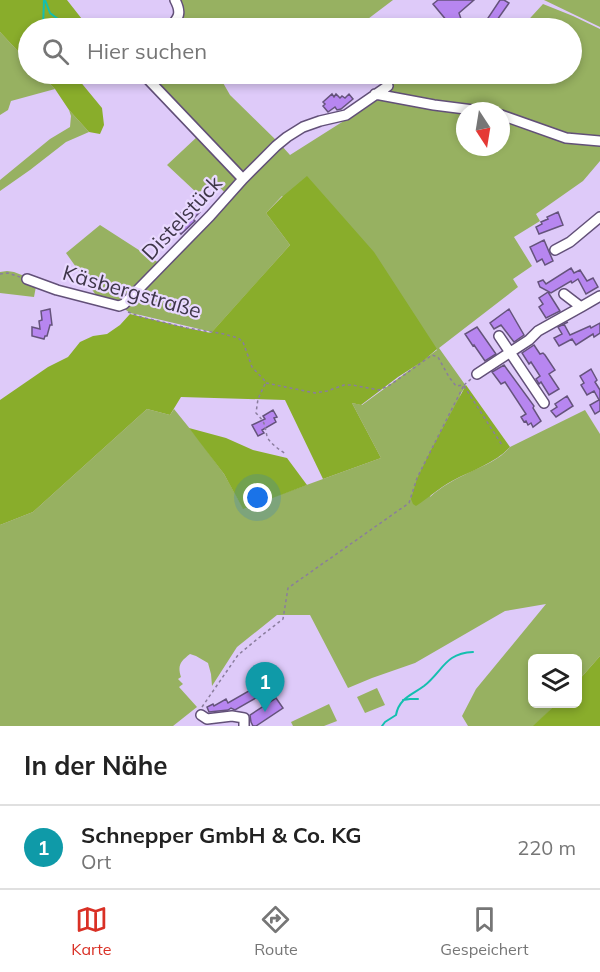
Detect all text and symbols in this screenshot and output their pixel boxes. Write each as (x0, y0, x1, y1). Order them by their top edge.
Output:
search box (18, 18, 582, 84)
icon: search (39, 35, 72, 68)
text: Hier suchen (87, 37, 207, 65)
north arrow (456, 102, 510, 156)
street label: Distelstück (136, 170, 227, 265)
street label: Käsbergstraße (60, 259, 205, 323)
your location (243, 483, 272, 512)
map controls (528, 654, 582, 708)
button: layers (528, 654, 582, 708)
pin: 1 (246, 662, 284, 712)
text: In der Nähe (24, 749, 168, 782)
text: Schnepper GmbH & Co. KG (81, 821, 362, 849)
text: 1 (38, 835, 50, 860)
text: 220 m (517, 835, 576, 860)
text: Ort (81, 849, 111, 874)
tab: Karte (71, 903, 112, 959)
tab: Route (254, 903, 298, 959)
tab: Gespeichert (440, 903, 529, 959)

